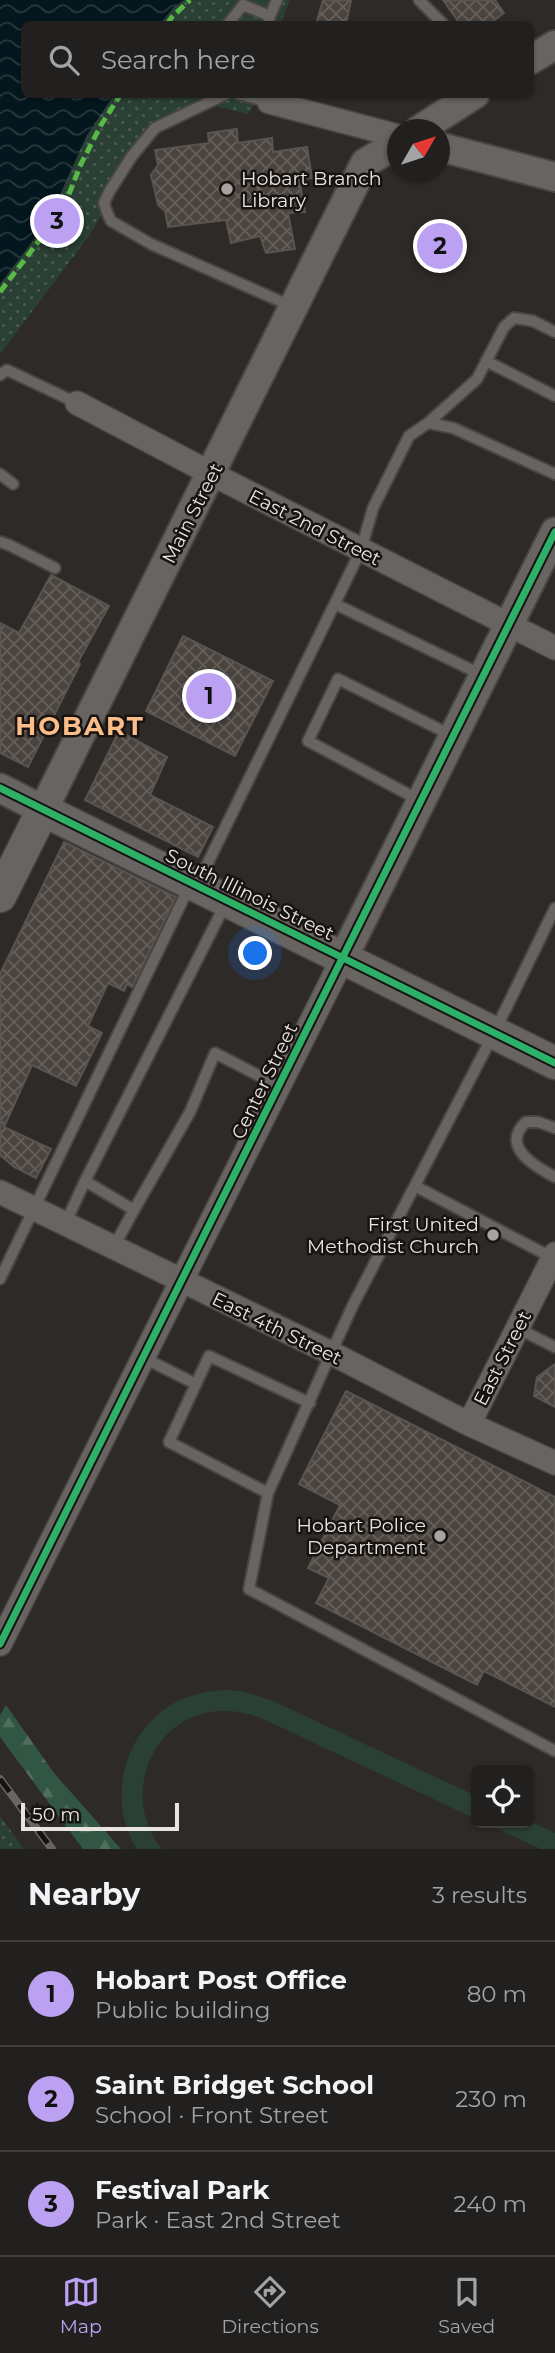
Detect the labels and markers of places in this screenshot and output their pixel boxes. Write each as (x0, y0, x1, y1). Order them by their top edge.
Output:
place label: Hobart Branch Library (241, 167, 382, 212)
marker: Hobart Branch Library (219, 181, 235, 197)
pin: 3 (34, 195, 80, 247)
pin: 2 (417, 220, 463, 272)
pin: 1 (186, 670, 232, 722)
place label: First United Methodist Church (307, 1213, 479, 1258)
marker: First United Methodist Church (485, 1227, 501, 1243)
place label: Hobart Police Department (296, 1514, 426, 1559)
marker: Hobart Police Department (432, 1528, 448, 1544)

